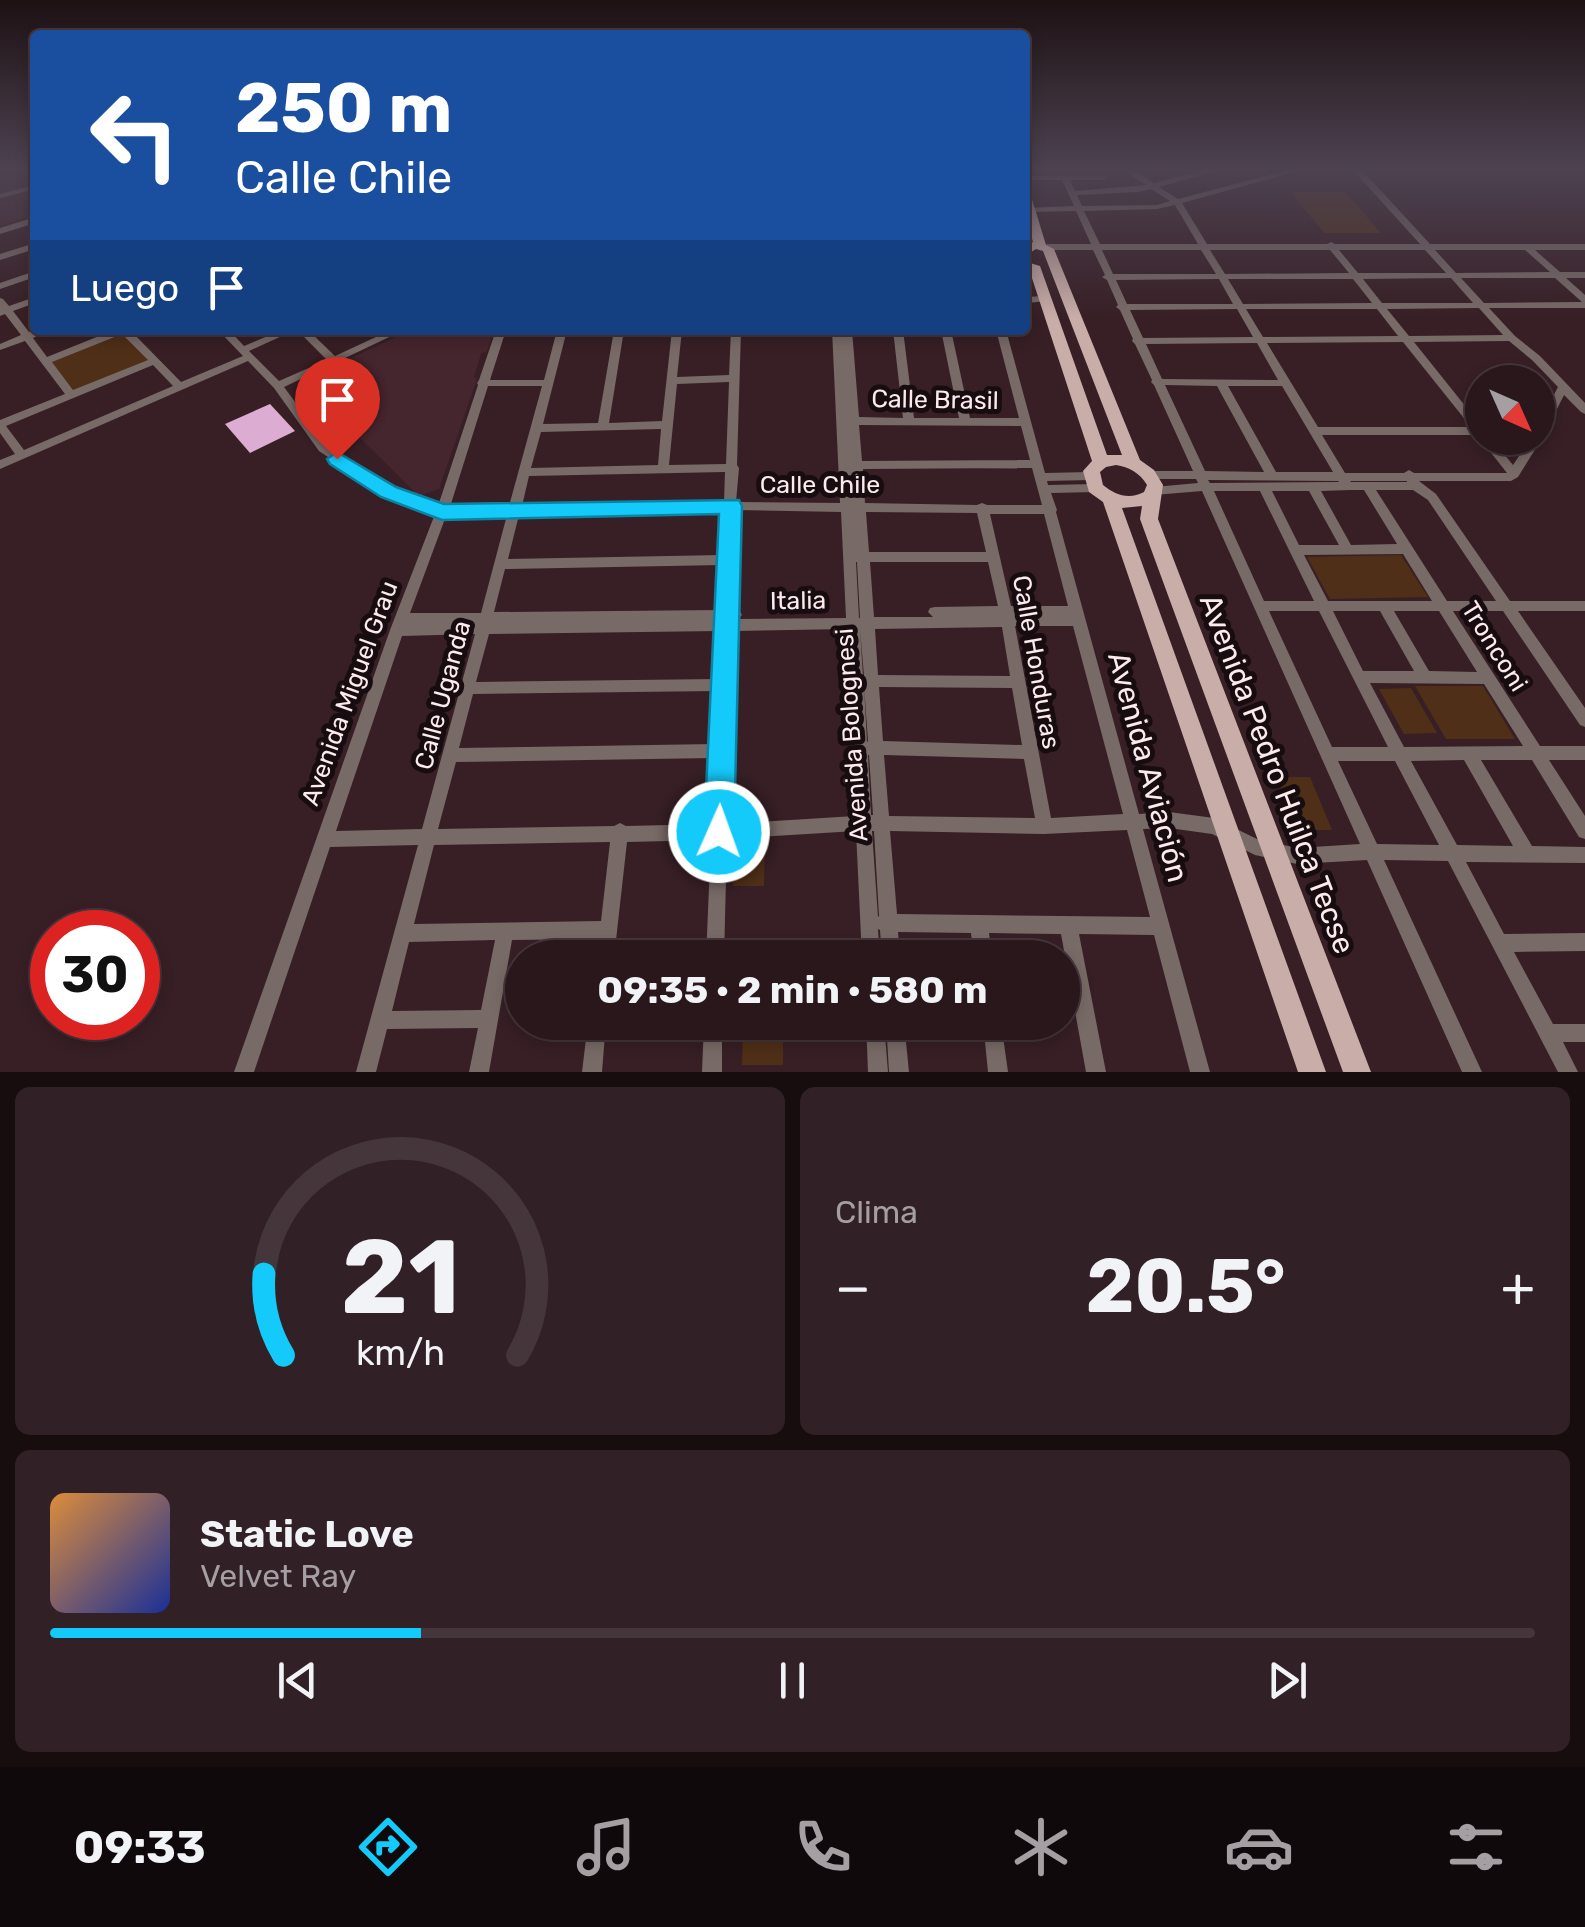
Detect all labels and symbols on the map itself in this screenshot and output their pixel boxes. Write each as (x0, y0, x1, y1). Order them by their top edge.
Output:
pin (295, 357, 380, 460)
north arrow (1465, 365, 1555, 455)
street label: Calle Brasil (871, 384, 999, 415)
street label: Calle Chile (760, 470, 880, 499)
street label: Calle Honduras (1007, 573, 1066, 751)
street label: Avenida Miguel Grau (295, 577, 404, 809)
street label: Italia (770, 586, 826, 615)
street label: Avenida Pedro Huilca Tecse (1192, 589, 1362, 959)
street label: Tronconi (1456, 596, 1534, 697)
street label: Calle Uganda (409, 618, 476, 773)
street label: Avenida Bolognesi (830, 627, 873, 843)
street label: Avenida Aviación (1100, 648, 1196, 886)
position arrow (667, 780, 771, 884)
speed limit sign: 30 (30, 910, 160, 1040)

